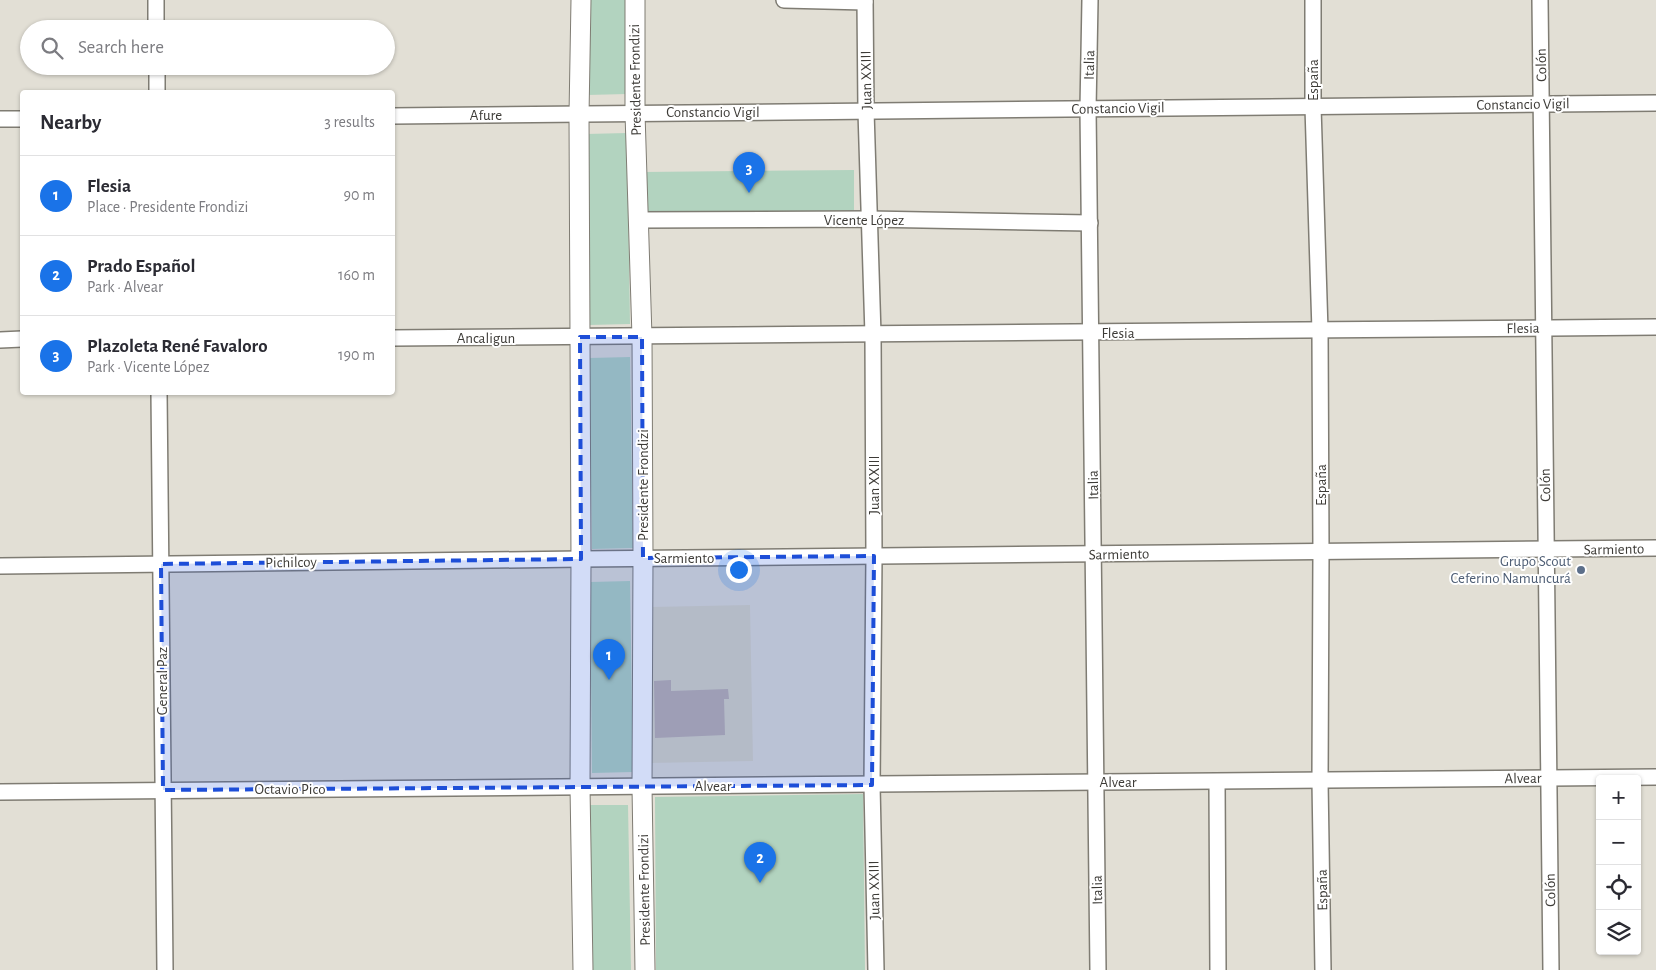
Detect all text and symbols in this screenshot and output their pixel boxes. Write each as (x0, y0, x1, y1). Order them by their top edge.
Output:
search box (20, 20, 395, 75)
street label: Presidente Frondizi (627, 24, 644, 136)
icon: search (38, 34, 66, 62)
text: Search here (78, 38, 164, 57)
street label: Colón (1534, 48, 1549, 82)
street label: Juan XXIII (858, 50, 875, 110)
street label: Italia (1082, 50, 1097, 80)
street label: España (1306, 59, 1321, 101)
street label: Constancio Vigil (1476, 96, 1570, 113)
street label: Constancio Vigil (1071, 100, 1165, 117)
street label: Constancio Vigil (666, 105, 760, 120)
street label: Afure (470, 108, 502, 123)
text: Nearby (40, 112, 101, 133)
text: 3 results (324, 114, 375, 130)
pin: 3 (733, 152, 765, 193)
text: Flesia (87, 177, 131, 196)
text: 1 (53, 187, 59, 203)
text: 90 m (344, 187, 375, 203)
text: Place · Presidente Frondizi (87, 199, 248, 215)
street label: Vicente López (824, 213, 904, 228)
text: Prado Español (87, 257, 195, 276)
text: 2 (52, 267, 60, 283)
text: 160 m (338, 267, 375, 283)
text: Park · Alvear (87, 279, 163, 295)
street label: Flesia (1506, 321, 1540, 336)
street label: Flesia (1101, 326, 1135, 341)
street label: Ancaligun (457, 331, 515, 346)
text: Plazoleta René Favaloro (87, 337, 268, 356)
text: 3 (53, 347, 59, 363)
text: 190 m (338, 347, 375, 363)
text: Park · Vicente López (87, 359, 210, 375)
street label: Presidente Frondizi (636, 429, 651, 541)
street label: Juan XXIII (867, 455, 882, 515)
street label: España (1314, 464, 1329, 506)
street label: Colón (1538, 468, 1553, 502)
street label: Italia (1086, 470, 1101, 500)
street label: Sarmiento (1584, 541, 1644, 558)
street label: Sarmiento (1089, 546, 1149, 563)
street label: Sarmiento (654, 551, 714, 566)
place label: Grupo Scout Ceferino Namuncurá (1450, 554, 1571, 586)
street label: Pichilcoy (265, 555, 318, 570)
your location (726, 557, 752, 583)
marker: Grupo Scout Ceferino Namuncurá (1575, 564, 1587, 576)
pin: 1 (593, 639, 625, 680)
street label: General Paz (155, 647, 170, 715)
street label: Alvear (1504, 771, 1542, 786)
street label: Alvear (1099, 775, 1137, 790)
map controls (1596, 775, 1641, 955)
button: + (1596, 775, 1641, 820)
street label: Alvear (694, 779, 732, 794)
street label: Octavio Pico (254, 782, 326, 797)
button: − (1596, 820, 1641, 865)
street label: Presidente Frondizi (636, 834, 653, 946)
pin: 2 (744, 842, 776, 883)
street label: Juan XXIII (866, 860, 883, 920)
button: locate (1596, 865, 1641, 910)
street label: España (1315, 869, 1330, 911)
street label: Colón (1543, 873, 1558, 907)
street label: Italia (1090, 875, 1105, 905)
button: layers (1596, 910, 1641, 955)

